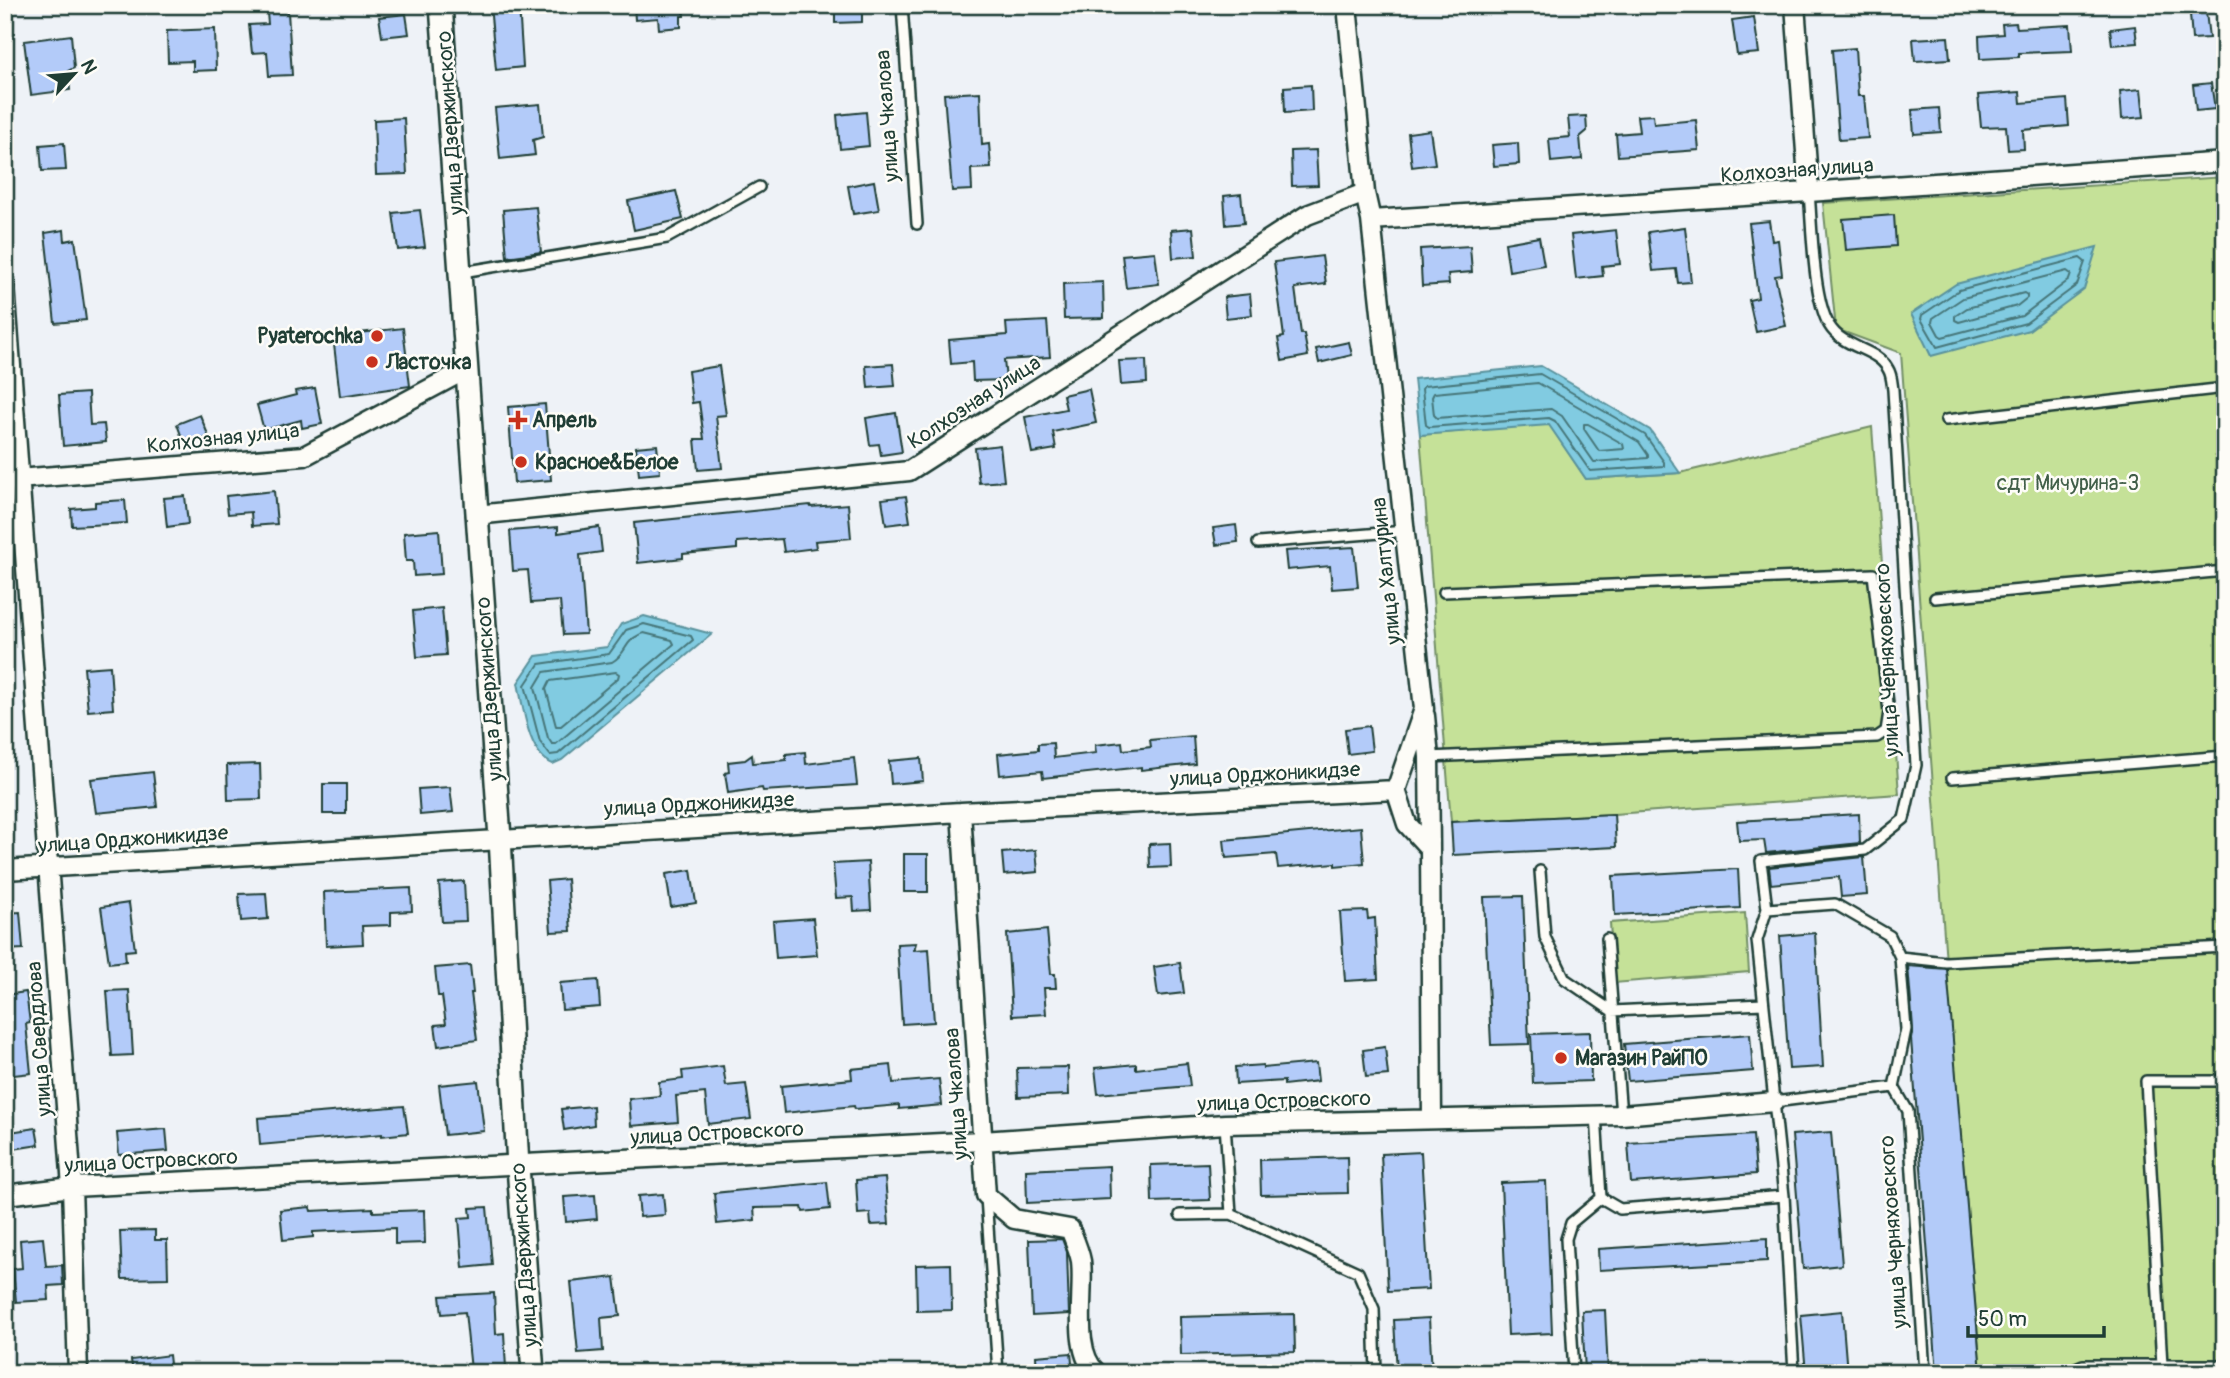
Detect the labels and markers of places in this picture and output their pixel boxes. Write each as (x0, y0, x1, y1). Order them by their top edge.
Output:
place label: Pyaterochka (257, 323, 363, 350)
marker: Pyaterochka (369, 328, 385, 344)
place label: Ласточка (385, 349, 472, 376)
marker: Ласточка (364, 354, 380, 370)
place label: Апрель (532, 407, 597, 434)
marker: Апрель (510, 412, 526, 428)
place label: Красное&Белое (535, 449, 679, 476)
marker: Красное&Белое (513, 454, 529, 470)
place label: Магазин РайПО (1575, 1045, 1708, 1072)
marker: Магазин РайПО (1553, 1050, 1569, 1066)

